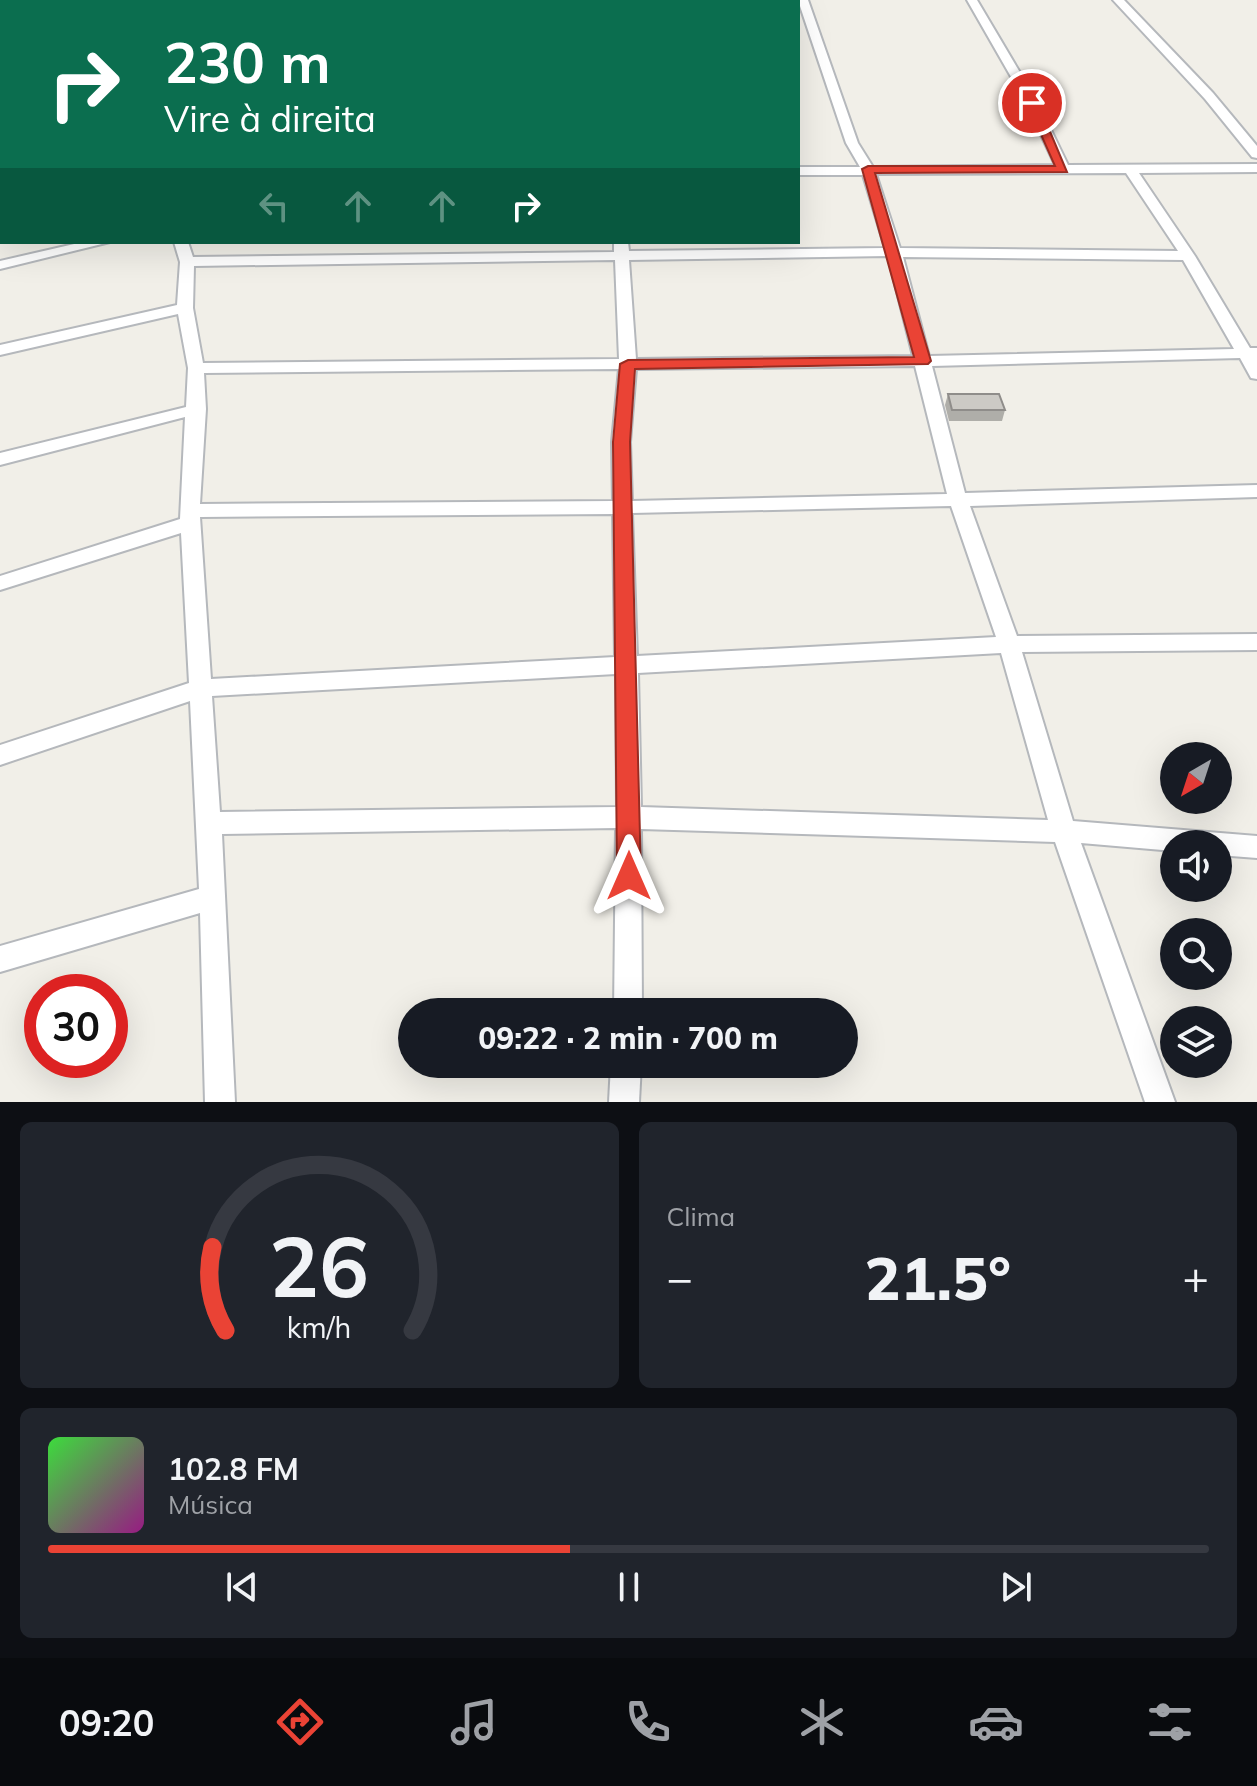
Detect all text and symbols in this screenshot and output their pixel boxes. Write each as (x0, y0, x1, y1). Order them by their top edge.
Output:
text: 230 m (164, 27, 331, 97)
icon: right (32, 32, 136, 136)
pin (998, 69, 1066, 137)
icon: arrive (1010, 81, 1054, 125)
text: Vire à direita (164, 96, 376, 141)
icon: left (252, 184, 296, 228)
icon: ahead (336, 184, 380, 228)
icon: ahead (420, 184, 464, 228)
icon: right (504, 184, 548, 228)
north arrow (1160, 742, 1232, 814)
map controls (1160, 742, 1232, 1078)
button: sound (1160, 830, 1232, 902)
position arrow (587, 834, 671, 918)
button: search (1160, 918, 1232, 990)
speed limit sign: 30 (24, 974, 128, 1078)
button: layers (1160, 1006, 1232, 1078)
text: 09:22 · 2 min · 700 m (478, 1019, 778, 1057)
text: Clima (667, 1200, 735, 1233)
text: 26 (269, 1213, 369, 1318)
text: 21.5° (864, 1240, 1011, 1315)
text: − (667, 1250, 693, 1305)
text: + (1183, 1250, 1209, 1305)
text: km/h (287, 1309, 352, 1345)
text: 102.8 FM (168, 1450, 299, 1488)
text: Música (168, 1488, 253, 1521)
icon: previous (220, 1565, 264, 1609)
icon: pause (607, 1565, 651, 1609)
icon: next (994, 1565, 1038, 1609)
icon: directions (272, 1694, 328, 1750)
icon: music (446, 1694, 502, 1750)
icon: phone (620, 1694, 676, 1750)
icon: climate (794, 1694, 850, 1750)
icon: car (968, 1694, 1024, 1750)
icon: filters (1142, 1694, 1198, 1750)
text: 09:20 (59, 1700, 154, 1745)

